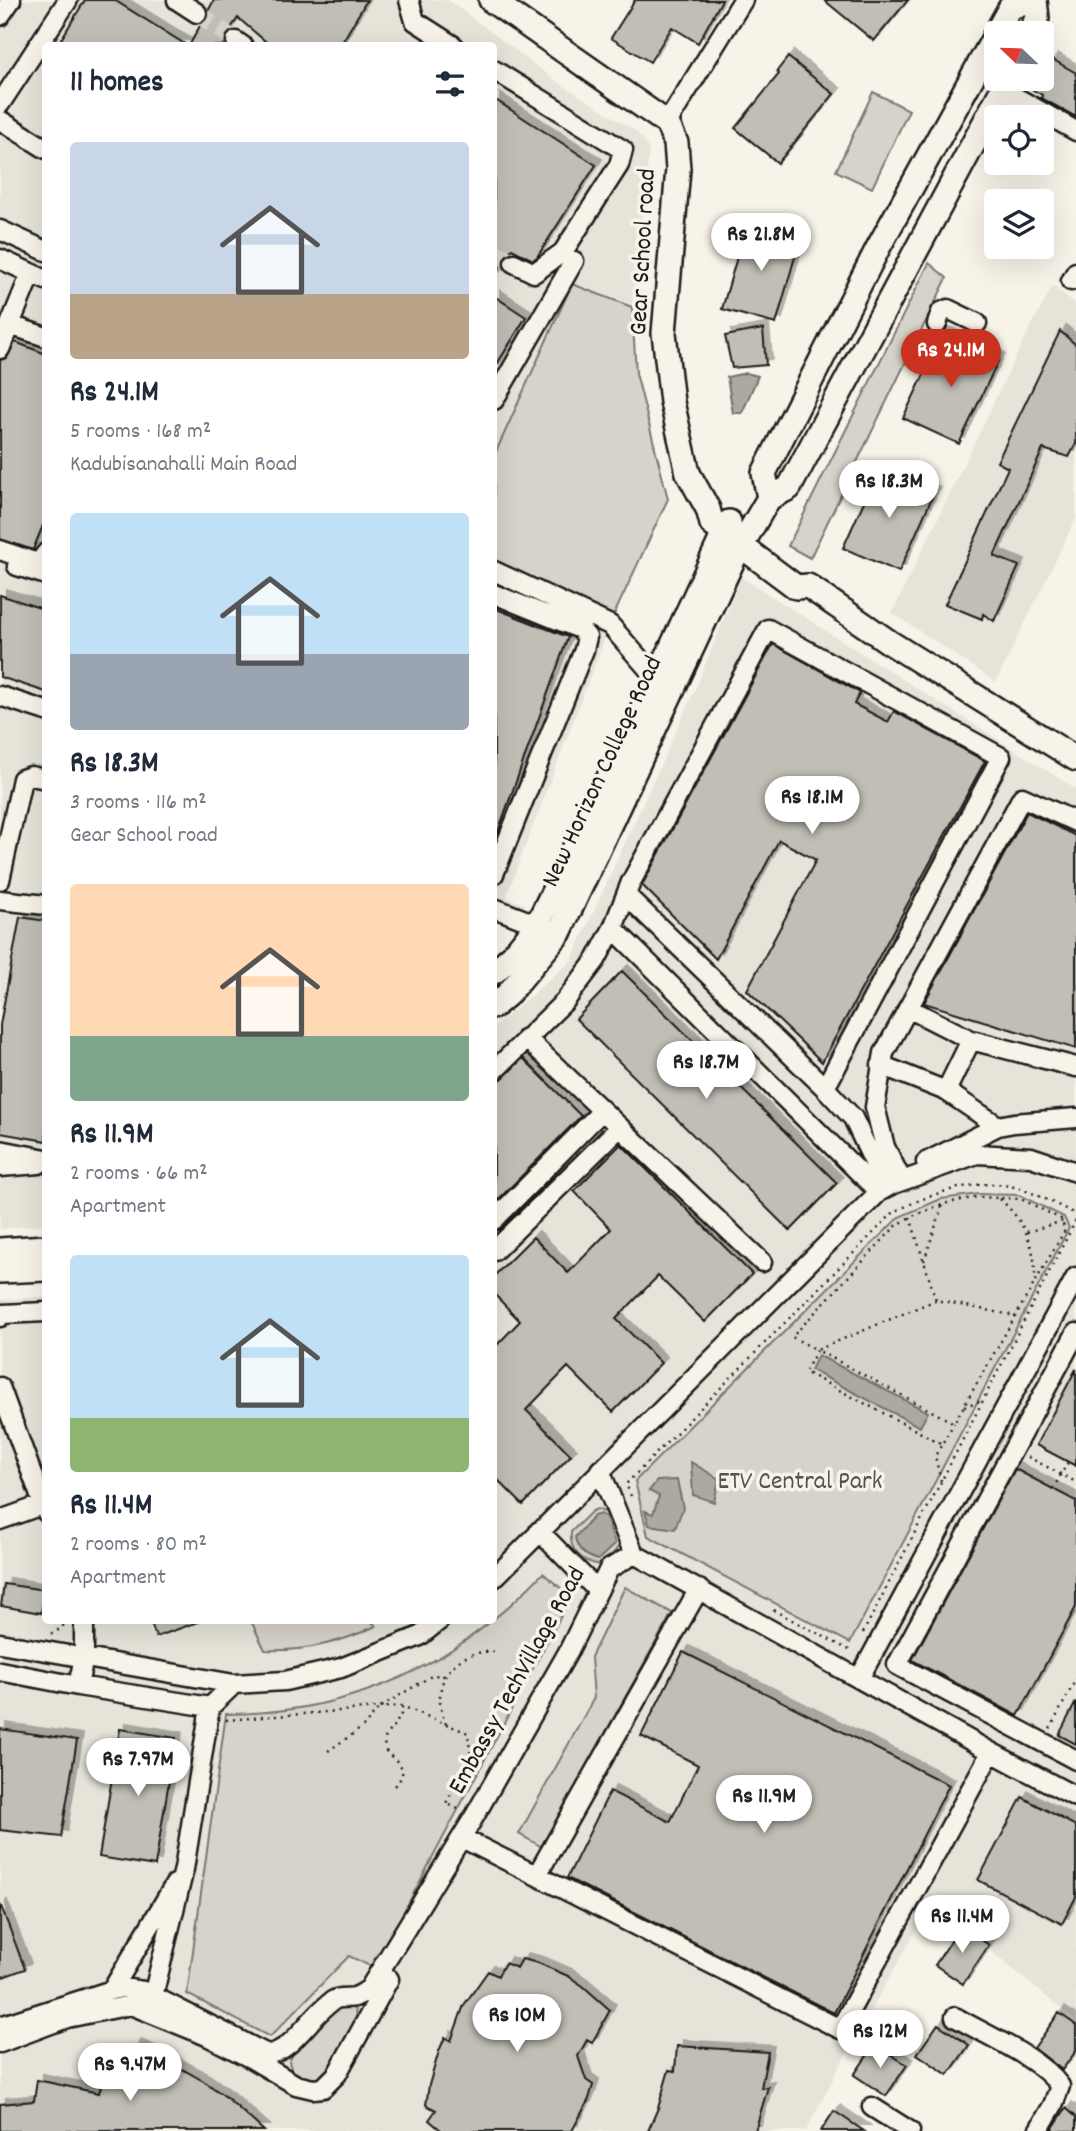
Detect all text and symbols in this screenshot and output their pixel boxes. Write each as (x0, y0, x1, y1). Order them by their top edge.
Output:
north arrow (984, 21, 1054, 91)
map controls (984, 21, 1054, 259)
text: 11 homes (70, 63, 164, 106)
icon: filters (431, 65, 469, 103)
button: locate (984, 105, 1054, 175)
street label: Gear School road (621, 168, 667, 336)
icon: home (207, 187, 333, 313)
button: layers (984, 189, 1054, 259)
pin: Rs 21.8M (689, 214, 833, 273)
text: Rs 21.8M (727, 219, 795, 252)
pin: Rs 24.1M (879, 330, 1023, 389)
text: Rs 24.1M (917, 335, 985, 368)
text: Rs 24.1M (70, 373, 159, 416)
text: 5 rooms · 168 m² (70, 416, 211, 449)
text: Kadubisanahalli Main Road (70, 449, 297, 482)
pin: Rs 18.3M (817, 461, 961, 520)
text: Rs 18.3M (855, 466, 923, 499)
icon: home (207, 558, 333, 684)
street label: New Horizon College Road (533, 650, 673, 894)
text: Rs 18.3M (70, 744, 159, 787)
pin: Rs 18.1M (740, 776, 884, 836)
text: Rs 18.1M (781, 782, 843, 815)
text: 3 rooms · 116 m² (70, 787, 207, 820)
text: Gear School road (70, 820, 218, 853)
icon: home (207, 929, 333, 1055)
pin: Rs 18.7M (634, 1042, 778, 1101)
text: Rs 18.7M (673, 1047, 739, 1080)
text: Rs 11.9M (70, 1115, 154, 1158)
text: 2 rooms · 66 m² (70, 1158, 208, 1191)
text: Apartment (70, 1191, 166, 1224)
icon: home (207, 1300, 333, 1426)
park label: ETV Central Park (718, 1464, 882, 1501)
text: Rs 11.4M (70, 1486, 152, 1529)
text: 2 rooms · 80 m² (70, 1529, 207, 1562)
street label: Embassy TechVillage Road (440, 1561, 596, 1801)
text: Apartment (70, 1562, 166, 1595)
pin: Rs 7.97M (66, 1738, 210, 1798)
text: Rs 7.97M (102, 1744, 174, 1777)
pin: Rs 11.9M (692, 1776, 836, 1835)
text: Rs 11.9M (732, 1781, 796, 1814)
pin: Rs 11.4M (890, 1896, 1034, 1955)
text: Rs 11.4M (930, 1901, 994, 1934)
pin: Rs 10M (460, 1994, 574, 2054)
text: Rs 10M (488, 2000, 546, 2033)
pin: Rs 12M (823, 2010, 937, 2070)
text: Rs 12M (853, 2016, 907, 2049)
pin: Rs 9.47M (58, 2044, 202, 2103)
text: Rs 9.47M (94, 2049, 166, 2082)

